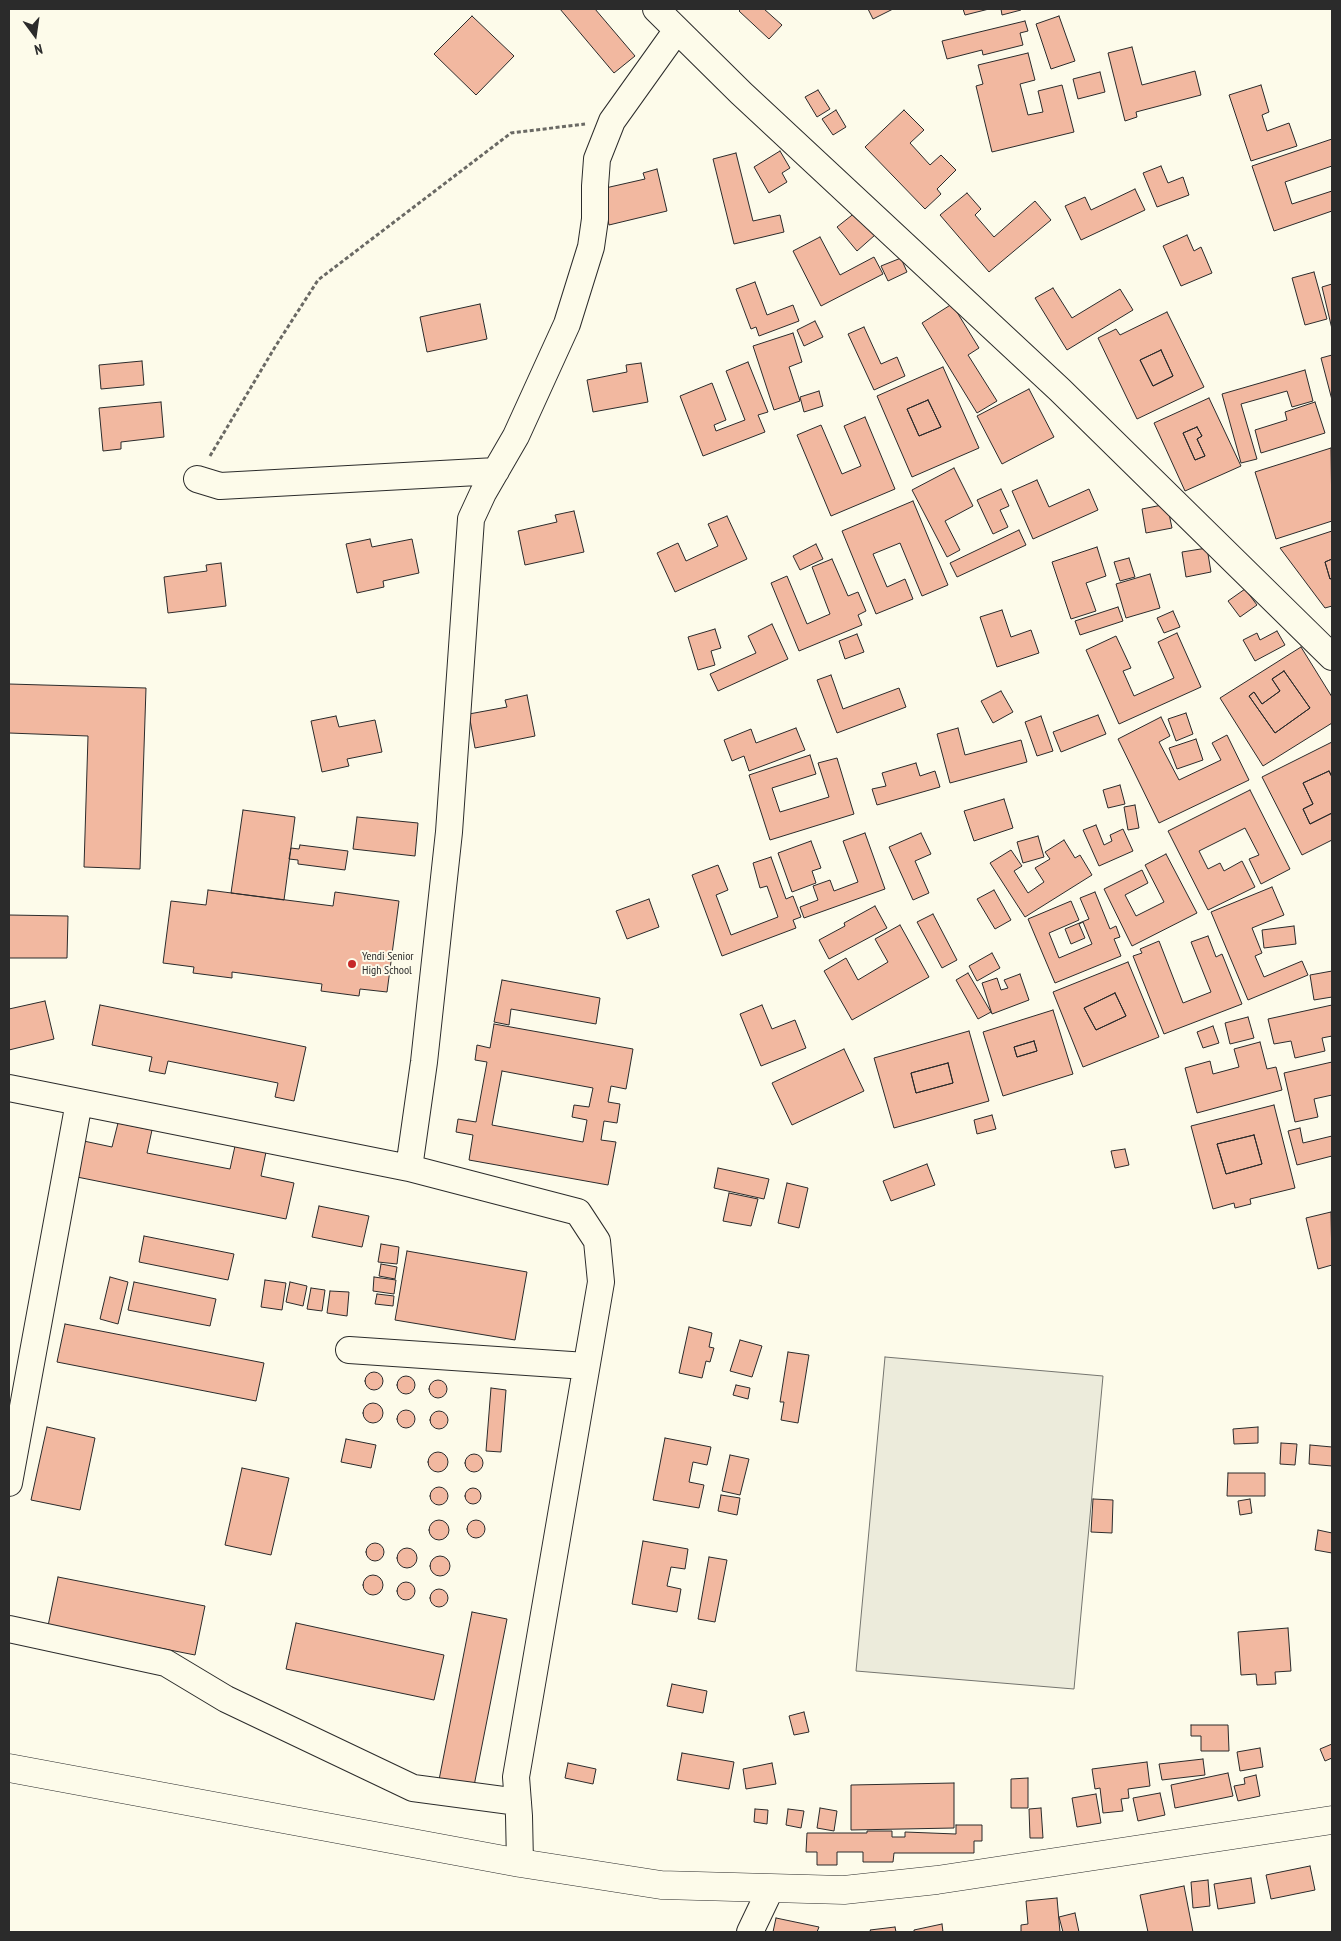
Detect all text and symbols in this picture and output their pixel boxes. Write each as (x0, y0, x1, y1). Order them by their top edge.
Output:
north arrow (10, 10, 60, 60)
text: N (33, 40, 44, 59)
place label: Yendi Senior High School (362, 950, 414, 978)
marker: Yendi Senior High School (346, 958, 358, 970)

